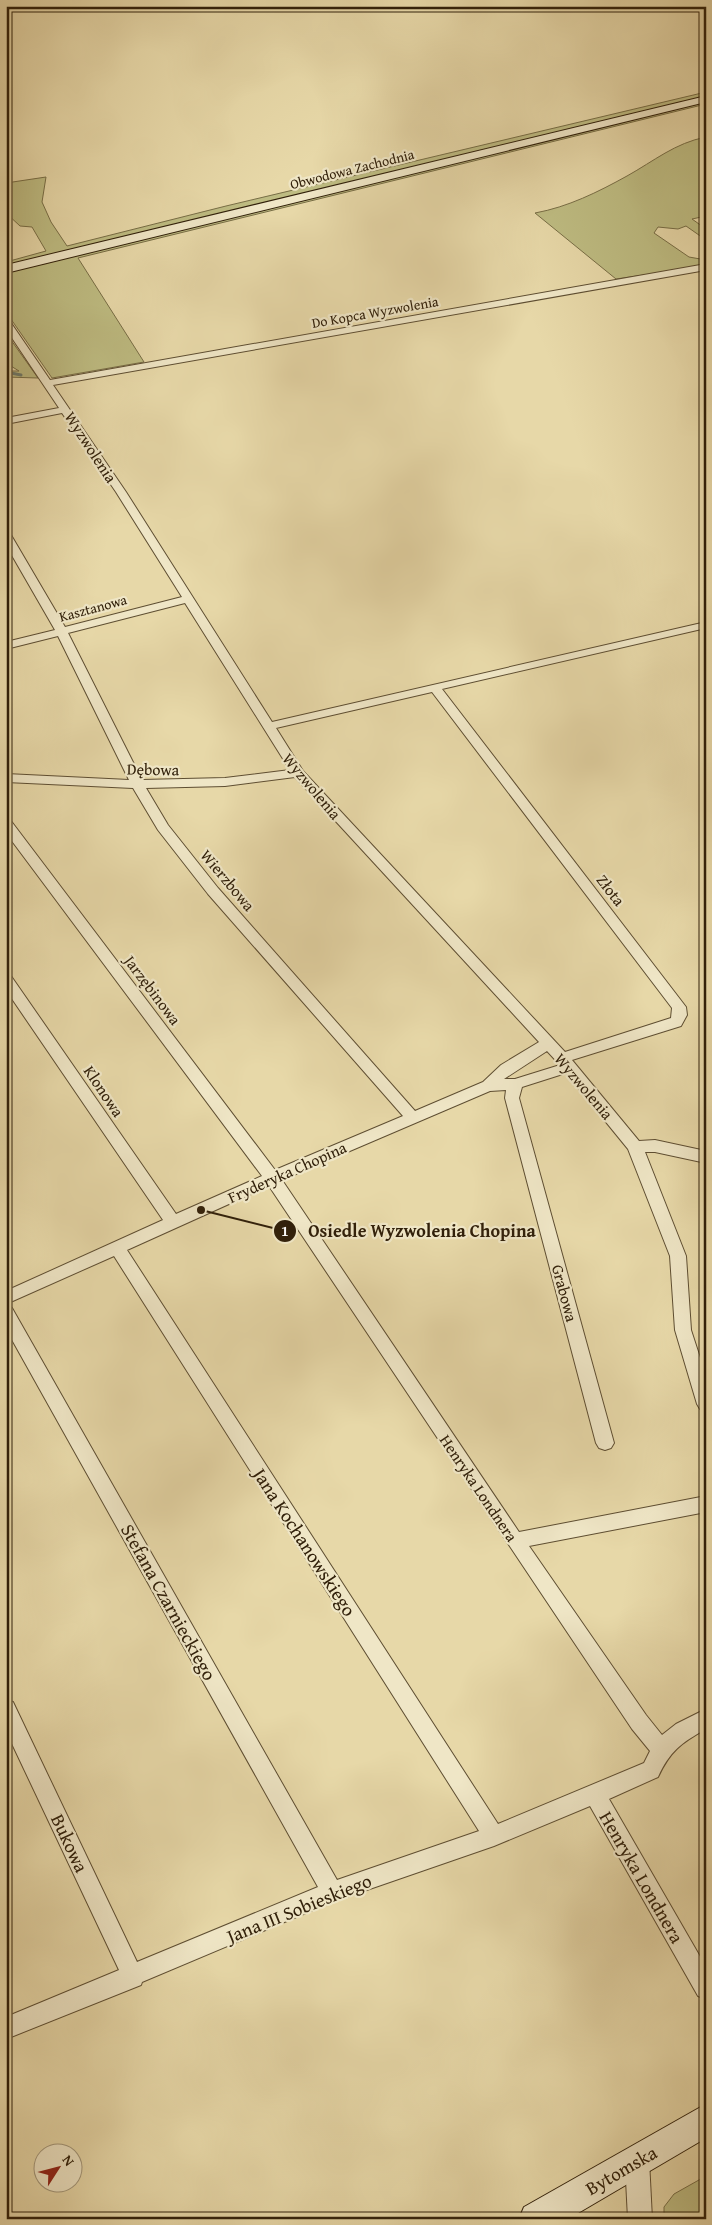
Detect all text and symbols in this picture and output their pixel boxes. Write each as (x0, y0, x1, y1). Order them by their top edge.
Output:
street label: Obwodowa Zachodnia (288, 144, 417, 194)
street label: Do Kopca Wyzwolenia (310, 291, 440, 333)
street label: Wyzwolenia (59, 407, 123, 488)
street label: Kasztanowa (57, 589, 129, 627)
street label: Wyzwolenia (277, 747, 347, 825)
street label: Dębowa (127, 757, 180, 781)
street label: Wierzbowa (195, 844, 261, 916)
street label: Złota (591, 869, 631, 911)
street label: Jarzębinowa (118, 948, 188, 1030)
street label: Wyzwolenia (549, 1047, 619, 1125)
street label: Klonowa (78, 1060, 130, 1122)
street label: Fryderyka Chopina (224, 1135, 351, 1209)
callout: Osiedle Wyzwolenia Chopina (273, 1214, 545, 1247)
text: Osiedle Wyzwolenia Chopina (308, 1217, 537, 1244)
text: 1 (281, 1220, 289, 1241)
street label: Grabowa (546, 1262, 584, 1325)
street label: Henryka Londnera (434, 1430, 524, 1547)
street label: Jana Kochanowskiego (245, 1461, 363, 1622)
street label: Stefana Czarnieckiego (114, 1519, 224, 1685)
street label: Henryka Londnera (593, 1806, 691, 1948)
street label: Bukowa (44, 1809, 96, 1877)
street label: Jana III Sobieskiego (220, 1866, 376, 1951)
street label: Bytomska (580, 2138, 662, 2202)
north arrow (32, 2142, 82, 2192)
text: N (58, 2151, 80, 2171)

